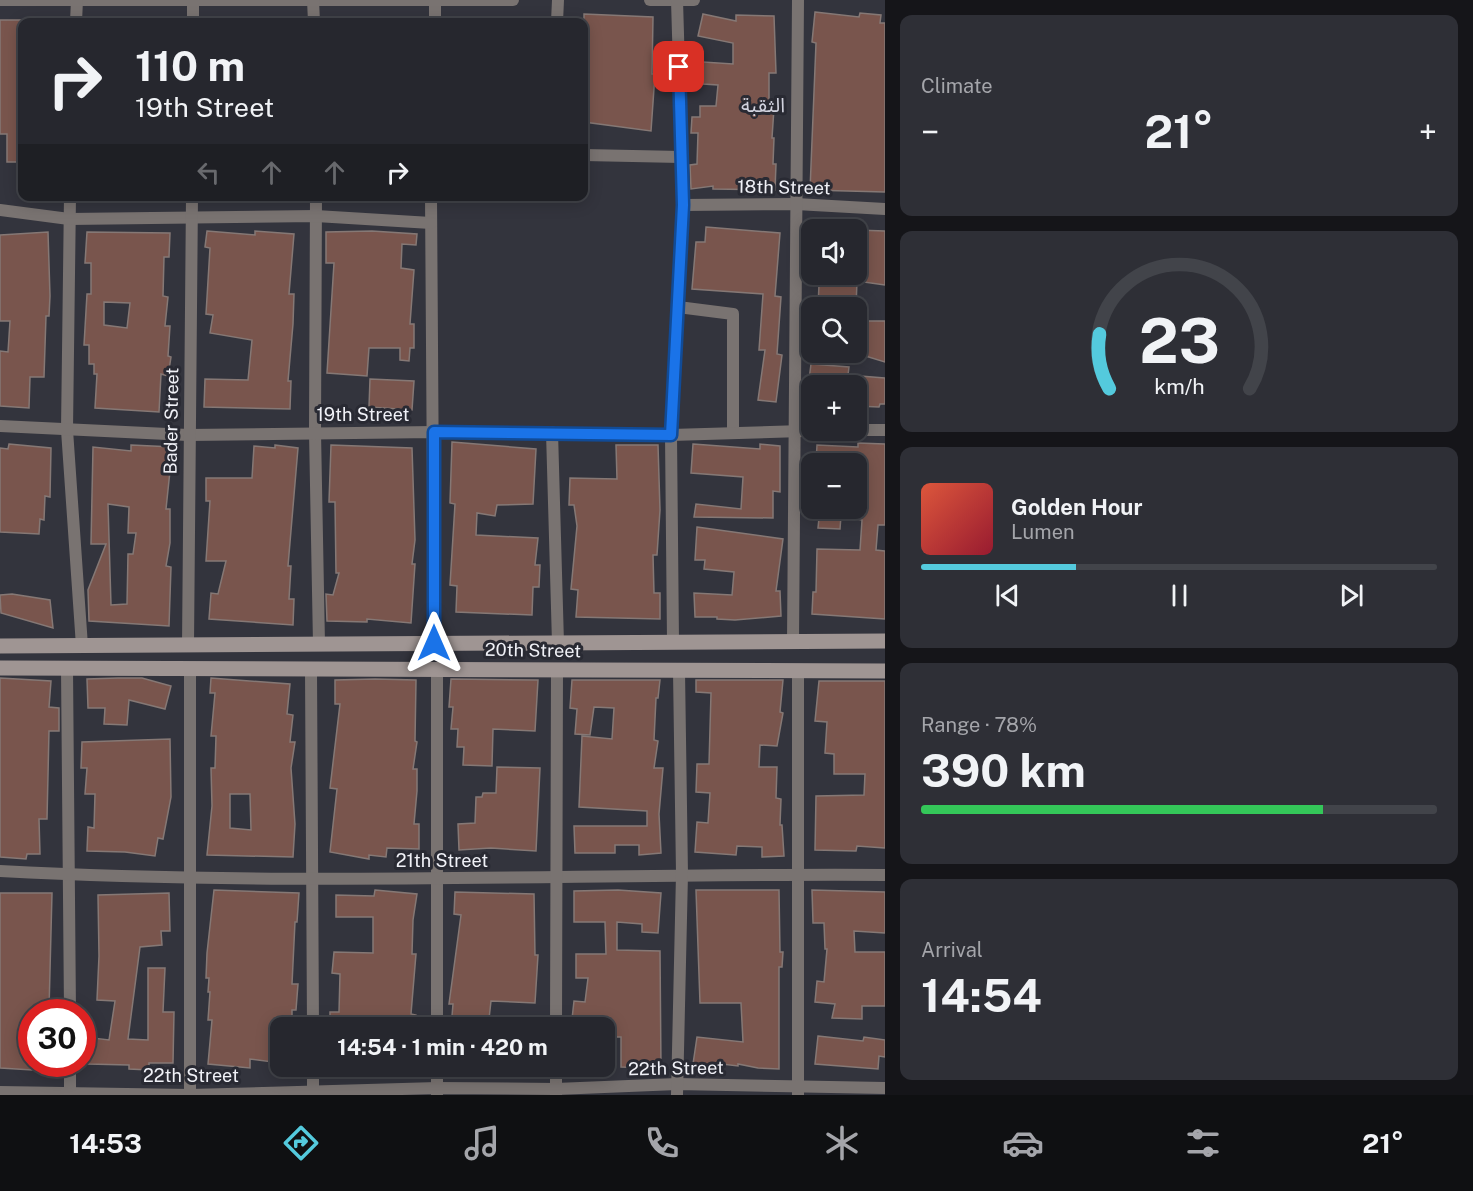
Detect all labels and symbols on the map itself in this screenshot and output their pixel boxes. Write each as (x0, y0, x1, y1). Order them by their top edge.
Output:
pin (653, 41, 704, 92)
district label: الثقبة (741, 93, 785, 117)
street label: 18th Street (737, 176, 831, 198)
street label: Bader Street (160, 367, 182, 475)
street label: 19th Street (317, 404, 409, 425)
position arrow (402, 611, 466, 675)
street label: 20th Street (485, 639, 581, 661)
street label: 21th Street (396, 850, 488, 871)
speed limit sign: 30 (18, 999, 96, 1077)
street label: 22th Street (628, 1057, 724, 1079)
street label: 22th Street (143, 1065, 239, 1086)

